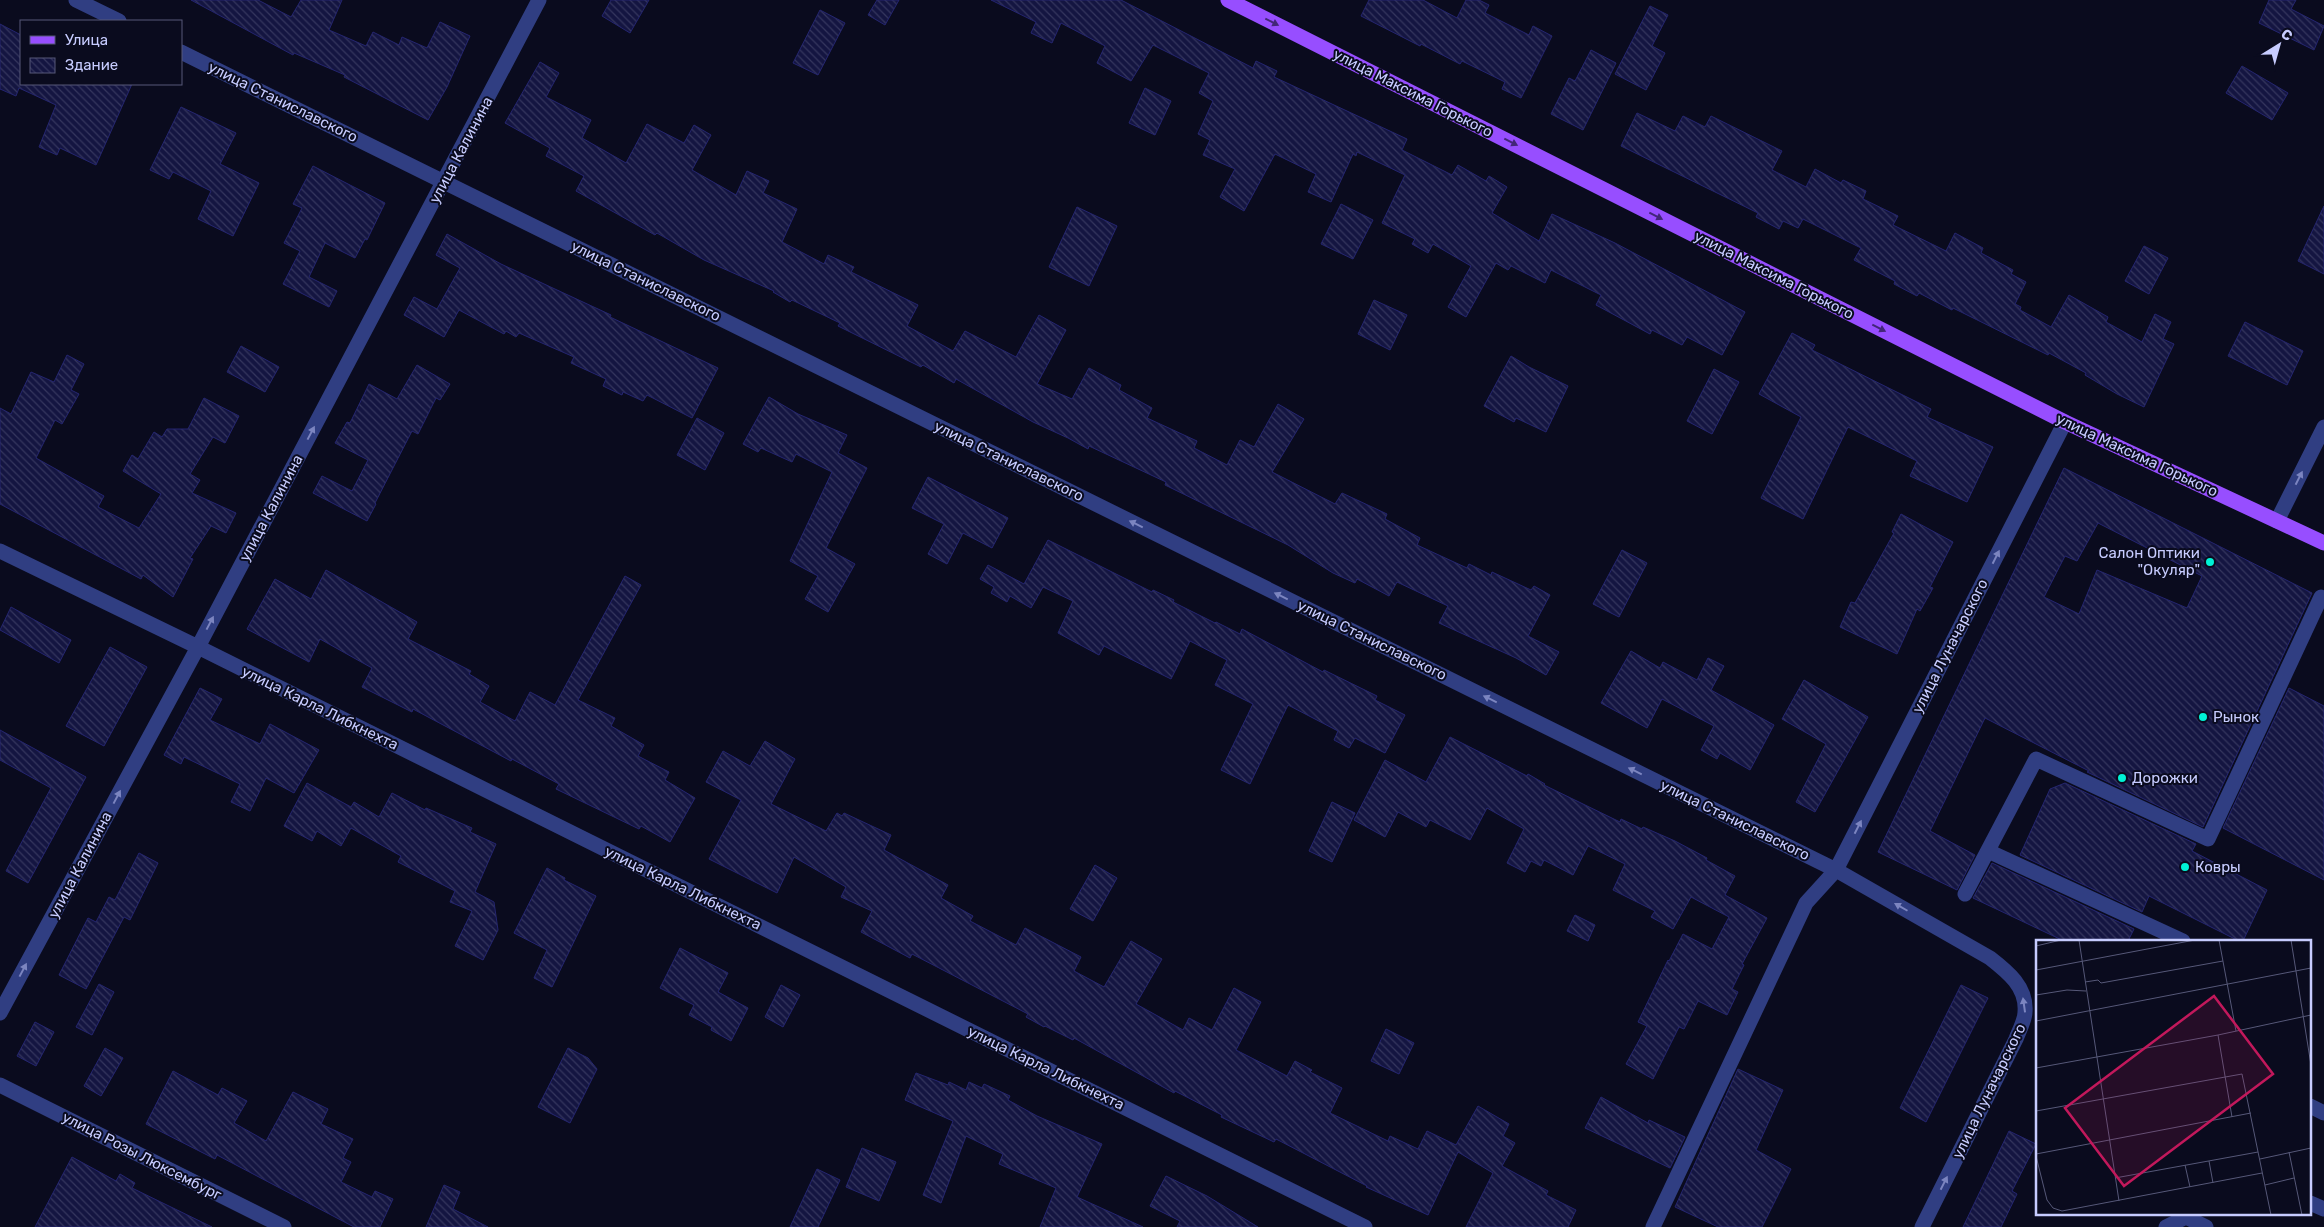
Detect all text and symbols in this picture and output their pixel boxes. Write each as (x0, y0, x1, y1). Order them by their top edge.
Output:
one-way arrow (1265, 18, 1279, 26)
legend (20, 20, 182, 85)
north arrow (2254, 20, 2304, 70)
text: С (2277, 25, 2296, 45)
text: Улица (65, 31, 108, 49)
street label: улица Максима Горького (1330, 45, 1496, 141)
text: Здание (65, 56, 118, 74)
street label: улица Станиславского (205, 58, 361, 146)
street label: улица Калинина (425, 94, 497, 206)
one-way arrow (1504, 138, 1518, 146)
one-way arrow (1649, 212, 1663, 220)
street label: улица Максима Горького (1691, 227, 1857, 323)
street label: улица Станиславского (568, 237, 724, 325)
one-way arrow (1872, 324, 1886, 332)
street label: улица Максима Горького (2053, 410, 2221, 500)
street label: улица Станиславского (931, 417, 1087, 505)
one-way arrow (307, 426, 315, 440)
street label: улица Калинина (235, 452, 307, 564)
one-way arrow (2295, 470, 2303, 485)
one-way arrow (1129, 520, 1143, 528)
place label: Салон Оптики "Окуляр" (2099, 544, 2200, 579)
one-way arrow (1992, 550, 2000, 564)
marker: Салон Оптики "Окуляр" (2204, 556, 2216, 568)
street label: улица Луначарского (1908, 576, 1992, 716)
one-way arrow (1274, 592, 1289, 600)
street label: улица Станиславского (1294, 596, 1450, 684)
one-way arrow (206, 615, 214, 630)
street label: улица Карла Либкнехта (239, 662, 401, 754)
one-way arrow (1483, 695, 1497, 703)
place label: Рынок (2213, 708, 2259, 726)
marker: Рынок (2197, 711, 2209, 723)
one-way arrow (1628, 767, 1643, 775)
place label: Дорожки (2132, 769, 2198, 787)
marker: Дорожки (2116, 772, 2128, 784)
street label: улица Станиславского (1657, 776, 1813, 864)
one-way arrow (113, 789, 121, 804)
street label: улица Калинина (44, 809, 116, 921)
one-way arrow (1854, 819, 1862, 834)
street label: улица Карла Либкнехта (602, 842, 764, 934)
place label: Ковры (2195, 858, 2241, 876)
marker: Ковры (2179, 861, 2191, 873)
one-way arrow (1894, 903, 1908, 912)
inset map (2036, 940, 2312, 1214)
one-way arrow (19, 963, 27, 978)
one-way arrow (2020, 996, 2028, 1012)
street label: улица Луначарского (1948, 1021, 2030, 1161)
street label: улица Карла Либкнехта (965, 1022, 1127, 1114)
street label: улица Розы Люксембург (59, 1108, 225, 1204)
one-way arrow (1940, 1176, 1948, 1191)

